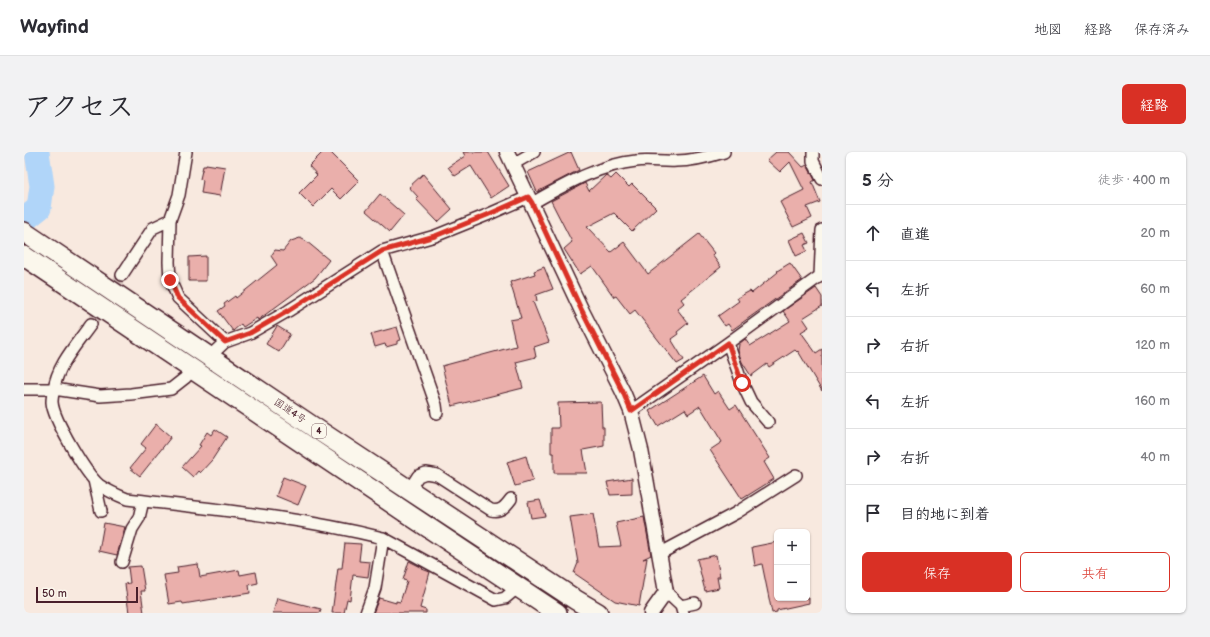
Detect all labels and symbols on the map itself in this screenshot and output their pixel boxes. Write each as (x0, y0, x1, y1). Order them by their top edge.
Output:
route end (161, 271, 179, 289)
route start (733, 374, 751, 392)
street label: 国道4号 (272, 396, 308, 426)
road number: 4 (312, 424, 326, 438)
scale bar (36, 585, 138, 604)

